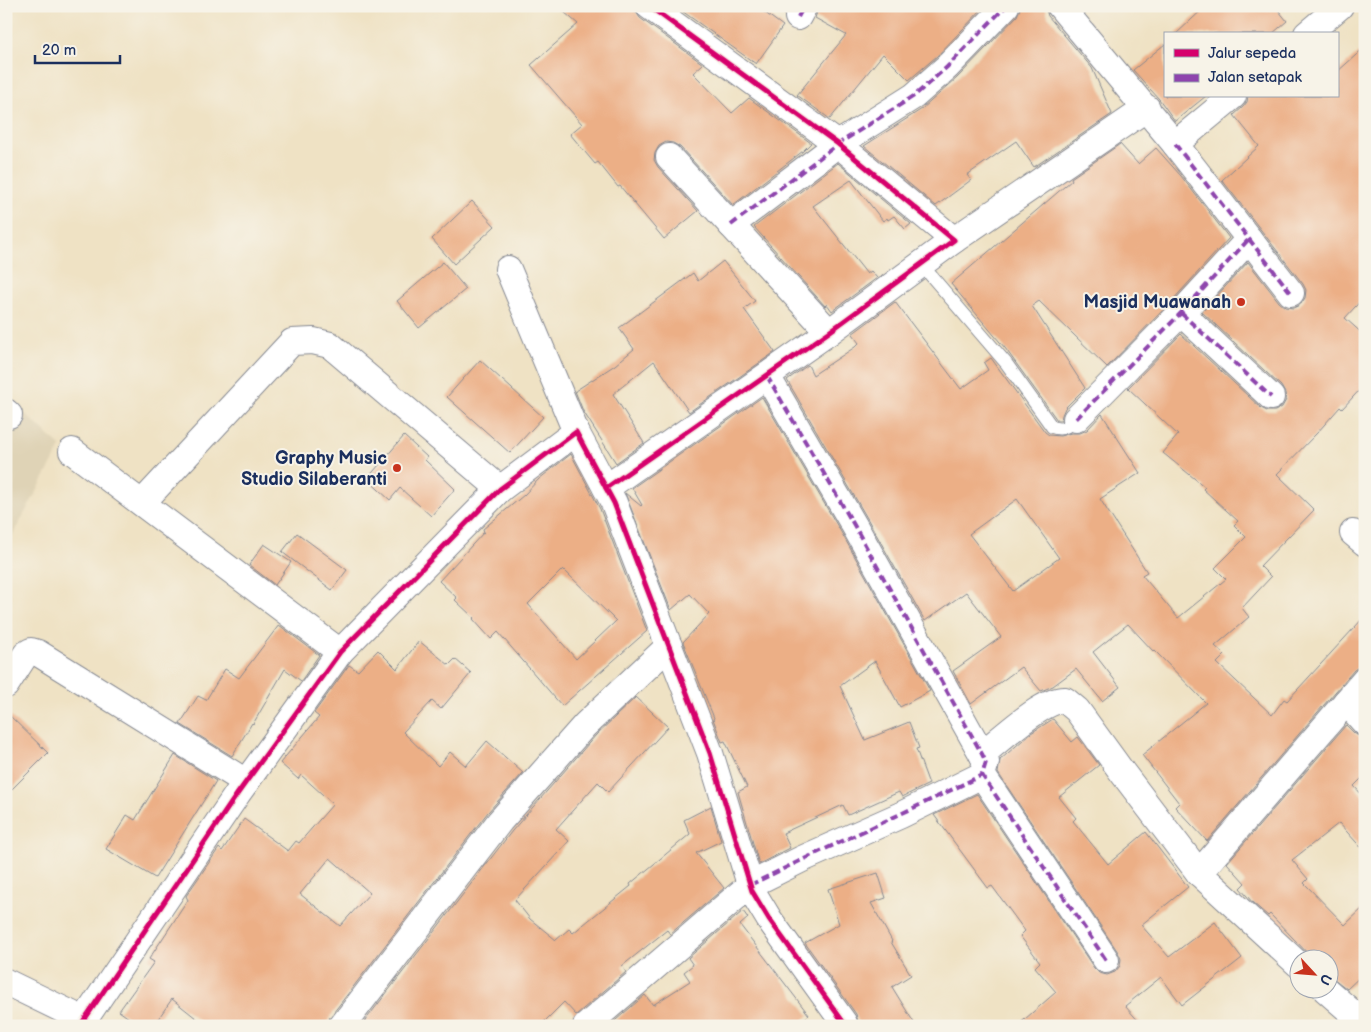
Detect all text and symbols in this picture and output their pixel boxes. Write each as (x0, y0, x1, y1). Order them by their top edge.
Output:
scale bar (35, 32, 120, 64)
legend (1164, 32, 1338, 98)
text: 20 m (42, 41, 76, 60)
text: Jalur sepeda (1208, 44, 1296, 63)
text: Jalan setapak (1208, 68, 1302, 87)
place label: Masjid Muawanah (1084, 292, 1231, 313)
marker: Masjid Muawanah (1235, 296, 1247, 308)
place label: Graphy Music Studio Silaberanti (241, 448, 387, 490)
marker: Graphy Music Studio Silaberanti (391, 462, 403, 474)
north arrow (1288, 950, 1338, 1000)
text: U (1315, 971, 1335, 988)

